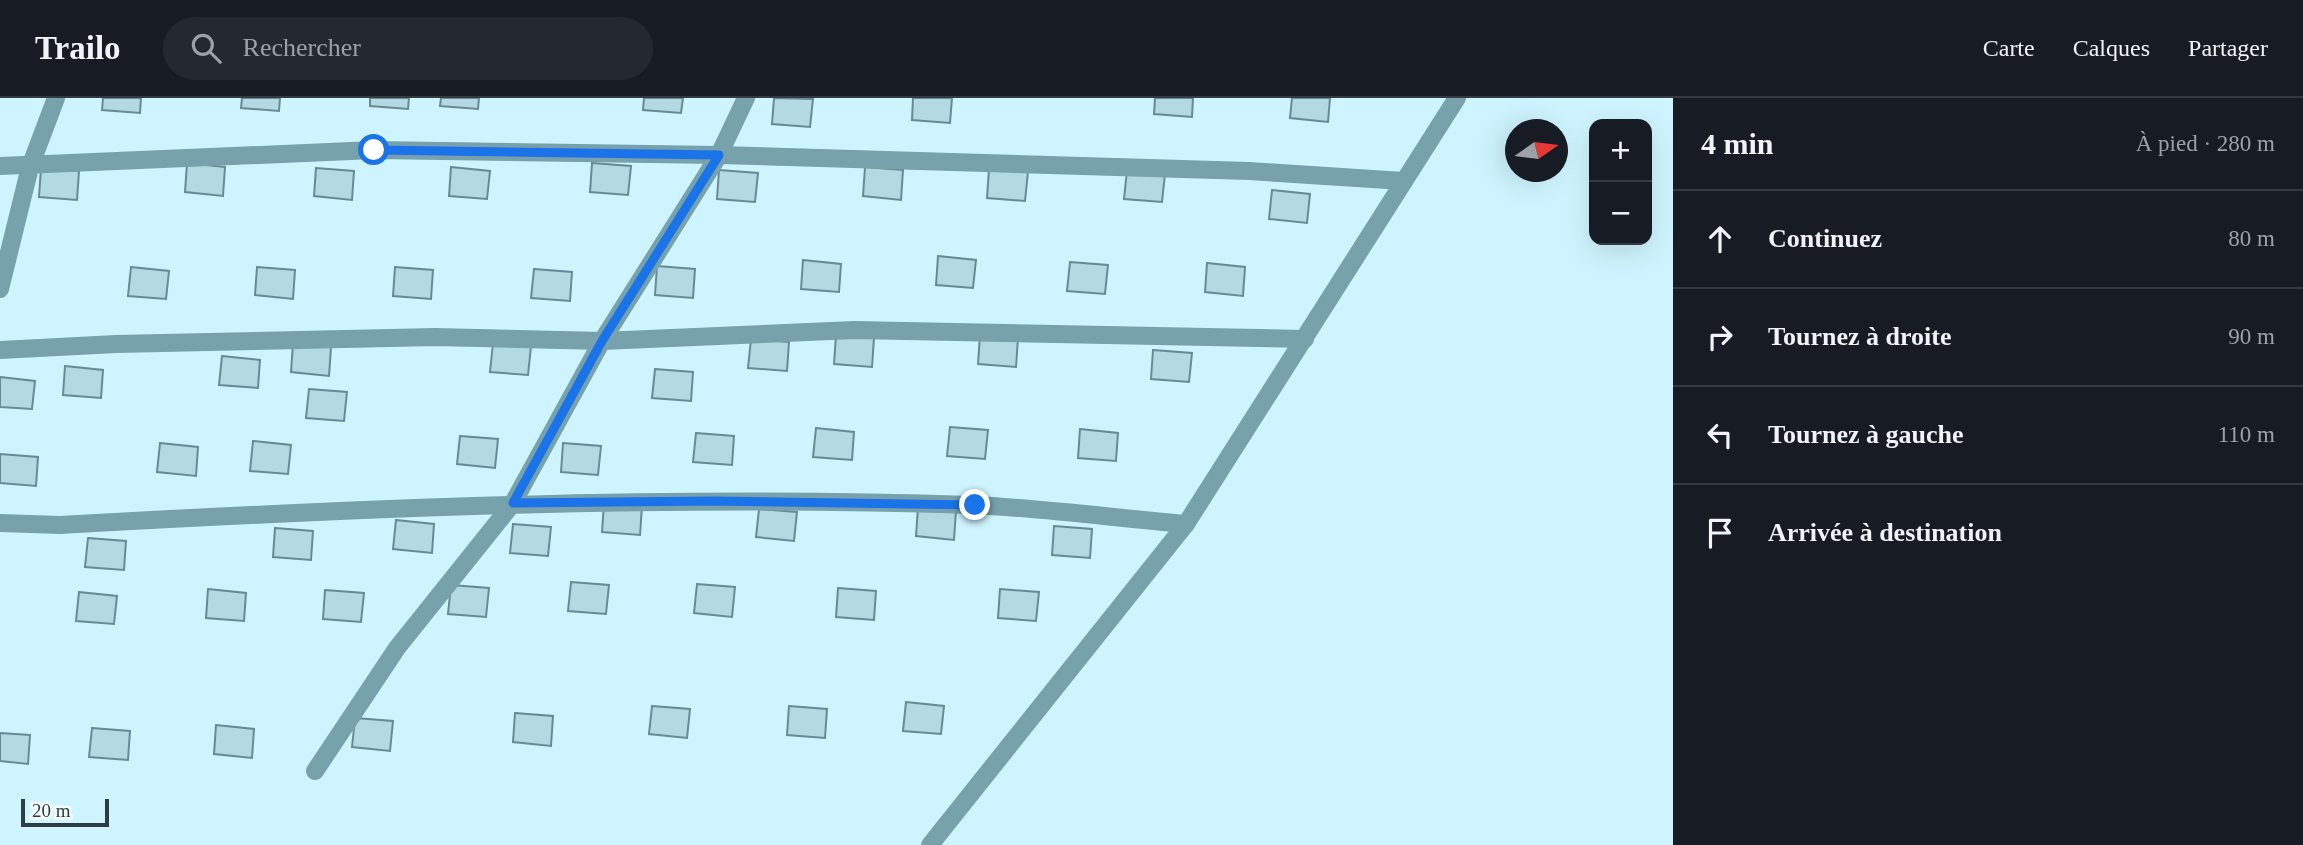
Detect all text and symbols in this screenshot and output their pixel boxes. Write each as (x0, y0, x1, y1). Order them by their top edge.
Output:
search box (163, 17, 653, 80)
icon: search (187, 29, 225, 67)
text: Trailo (35, 30, 121, 66)
text: Rechercher (243, 33, 361, 62)
text: Carte (1983, 35, 2035, 61)
text: Calques (2073, 35, 2150, 61)
text: Partager (2188, 35, 2268, 61)
north arrow (1505, 119, 1568, 182)
map controls (1589, 119, 1652, 245)
button: + (1589, 119, 1652, 182)
text: 4 min (1701, 127, 1774, 160)
text: À pied · 280 m (2136, 131, 2275, 156)
route start (358, 134, 389, 165)
button: − (1589, 182, 1652, 245)
icon: ahead (1701, 220, 1739, 258)
text: Continuez (1768, 224, 1882, 253)
text: 80 m (2228, 226, 2275, 251)
icon: right (1701, 318, 1739, 356)
text: Tournez à droite (1768, 322, 1951, 351)
text: 90 m (2228, 324, 2275, 349)
icon: left (1701, 416, 1739, 454)
text: Tournez à gauche (1768, 420, 1964, 449)
text: 110 m (2218, 422, 2275, 447)
route end (959, 489, 990, 520)
icon: arrive (1701, 514, 1739, 552)
text: Arrivée à destination (1768, 518, 2002, 547)
scale bar (21, 796, 108, 828)
text: 20 m (32, 800, 71, 821)

